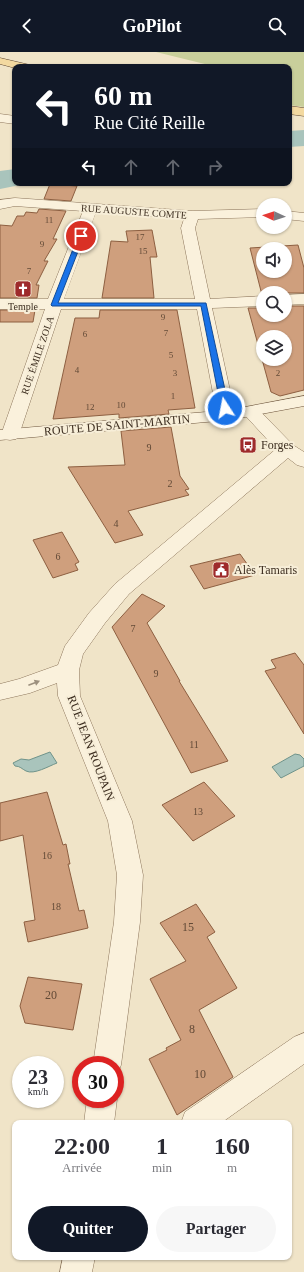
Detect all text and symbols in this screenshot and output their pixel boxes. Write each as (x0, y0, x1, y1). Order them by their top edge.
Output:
icon: back (16, 15, 38, 37)
icon: search (266, 15, 288, 37)
text: GoPilot (123, 16, 182, 36)
icon: left (28, 80, 80, 132)
text: 60 m (94, 80, 152, 111)
text: Rue Cité Reille (94, 113, 205, 133)
icon: left (78, 156, 100, 178)
icon: ahead (120, 156, 142, 178)
icon: ahead (162, 156, 184, 178)
icon: right (204, 156, 226, 178)
north arrow (256, 198, 292, 234)
map controls (256, 198, 292, 366)
street label: RUE AUGUSTE COMTE (81, 202, 187, 221)
house number: 11 (45, 215, 53, 225)
pin (64, 219, 98, 253)
icon: arrive (70, 225, 92, 247)
house number: 17 (136, 232, 145, 242)
house number: 9 (40, 239, 45, 249)
button: sound (256, 242, 292, 278)
house number: 15 (139, 246, 148, 256)
house number: 7 (27, 266, 32, 276)
church icon: Temple (13, 279, 33, 299)
button: search (256, 286, 292, 322)
place label: Temple (8, 301, 38, 312)
house number: 9 (161, 312, 166, 322)
street label: RUE ÉMILE ZOLA (19, 314, 56, 396)
house number: 7 (164, 328, 169, 338)
house number: 6 (83, 329, 88, 339)
button: layers (256, 330, 292, 366)
house number: 5 (169, 350, 174, 360)
house number: 4 (75, 365, 80, 375)
house number: 3 (173, 368, 178, 378)
house number: 2 (276, 368, 280, 378)
position arrow (204, 387, 246, 429)
house number: 1 (171, 391, 175, 401)
house number: 10 (117, 400, 126, 410)
house number: 12 (86, 402, 95, 412)
street label: ROUTE DE SAINT-MARTIN (43, 412, 191, 438)
bus stop icon: Forges (238, 435, 258, 455)
place label: Forges (261, 438, 294, 452)
house number: 9 (147, 442, 152, 453)
house number: 2 (168, 478, 173, 489)
house number: 4 (114, 518, 119, 529)
house number: 6 (56, 551, 61, 562)
public building icon: Alès Tamaris (211, 560, 231, 580)
place label: Alès Tamaris (234, 563, 298, 577)
house number: 7 (131, 623, 136, 634)
house number: 9 (154, 668, 159, 679)
one-way arrow (29, 679, 41, 685)
street label: RUE JEAN ROUPAIN (64, 693, 118, 803)
house number: 11 (189, 739, 199, 750)
house number: 13 (193, 806, 203, 817)
house number: 16 (42, 850, 52, 861)
house number: 18 (51, 901, 61, 912)
house number: 15 (182, 920, 194, 934)
house number: 20 (45, 988, 57, 1002)
house number: 8 (189, 1022, 195, 1036)
speed limit sign: 30 (72, 1056, 124, 1108)
text: 23 (28, 1066, 48, 1088)
house number: 10 (194, 1067, 206, 1081)
text: km/h (28, 1086, 48, 1097)
text: 22:00 (54, 1133, 110, 1159)
text: 1 (156, 1133, 168, 1159)
text: 160 (214, 1133, 250, 1159)
text: Arrivée (62, 1160, 102, 1175)
text: min (152, 1160, 172, 1175)
text: m (227, 1160, 237, 1175)
button: Quitter (28, 1206, 148, 1252)
button: Partager (156, 1206, 276, 1252)

